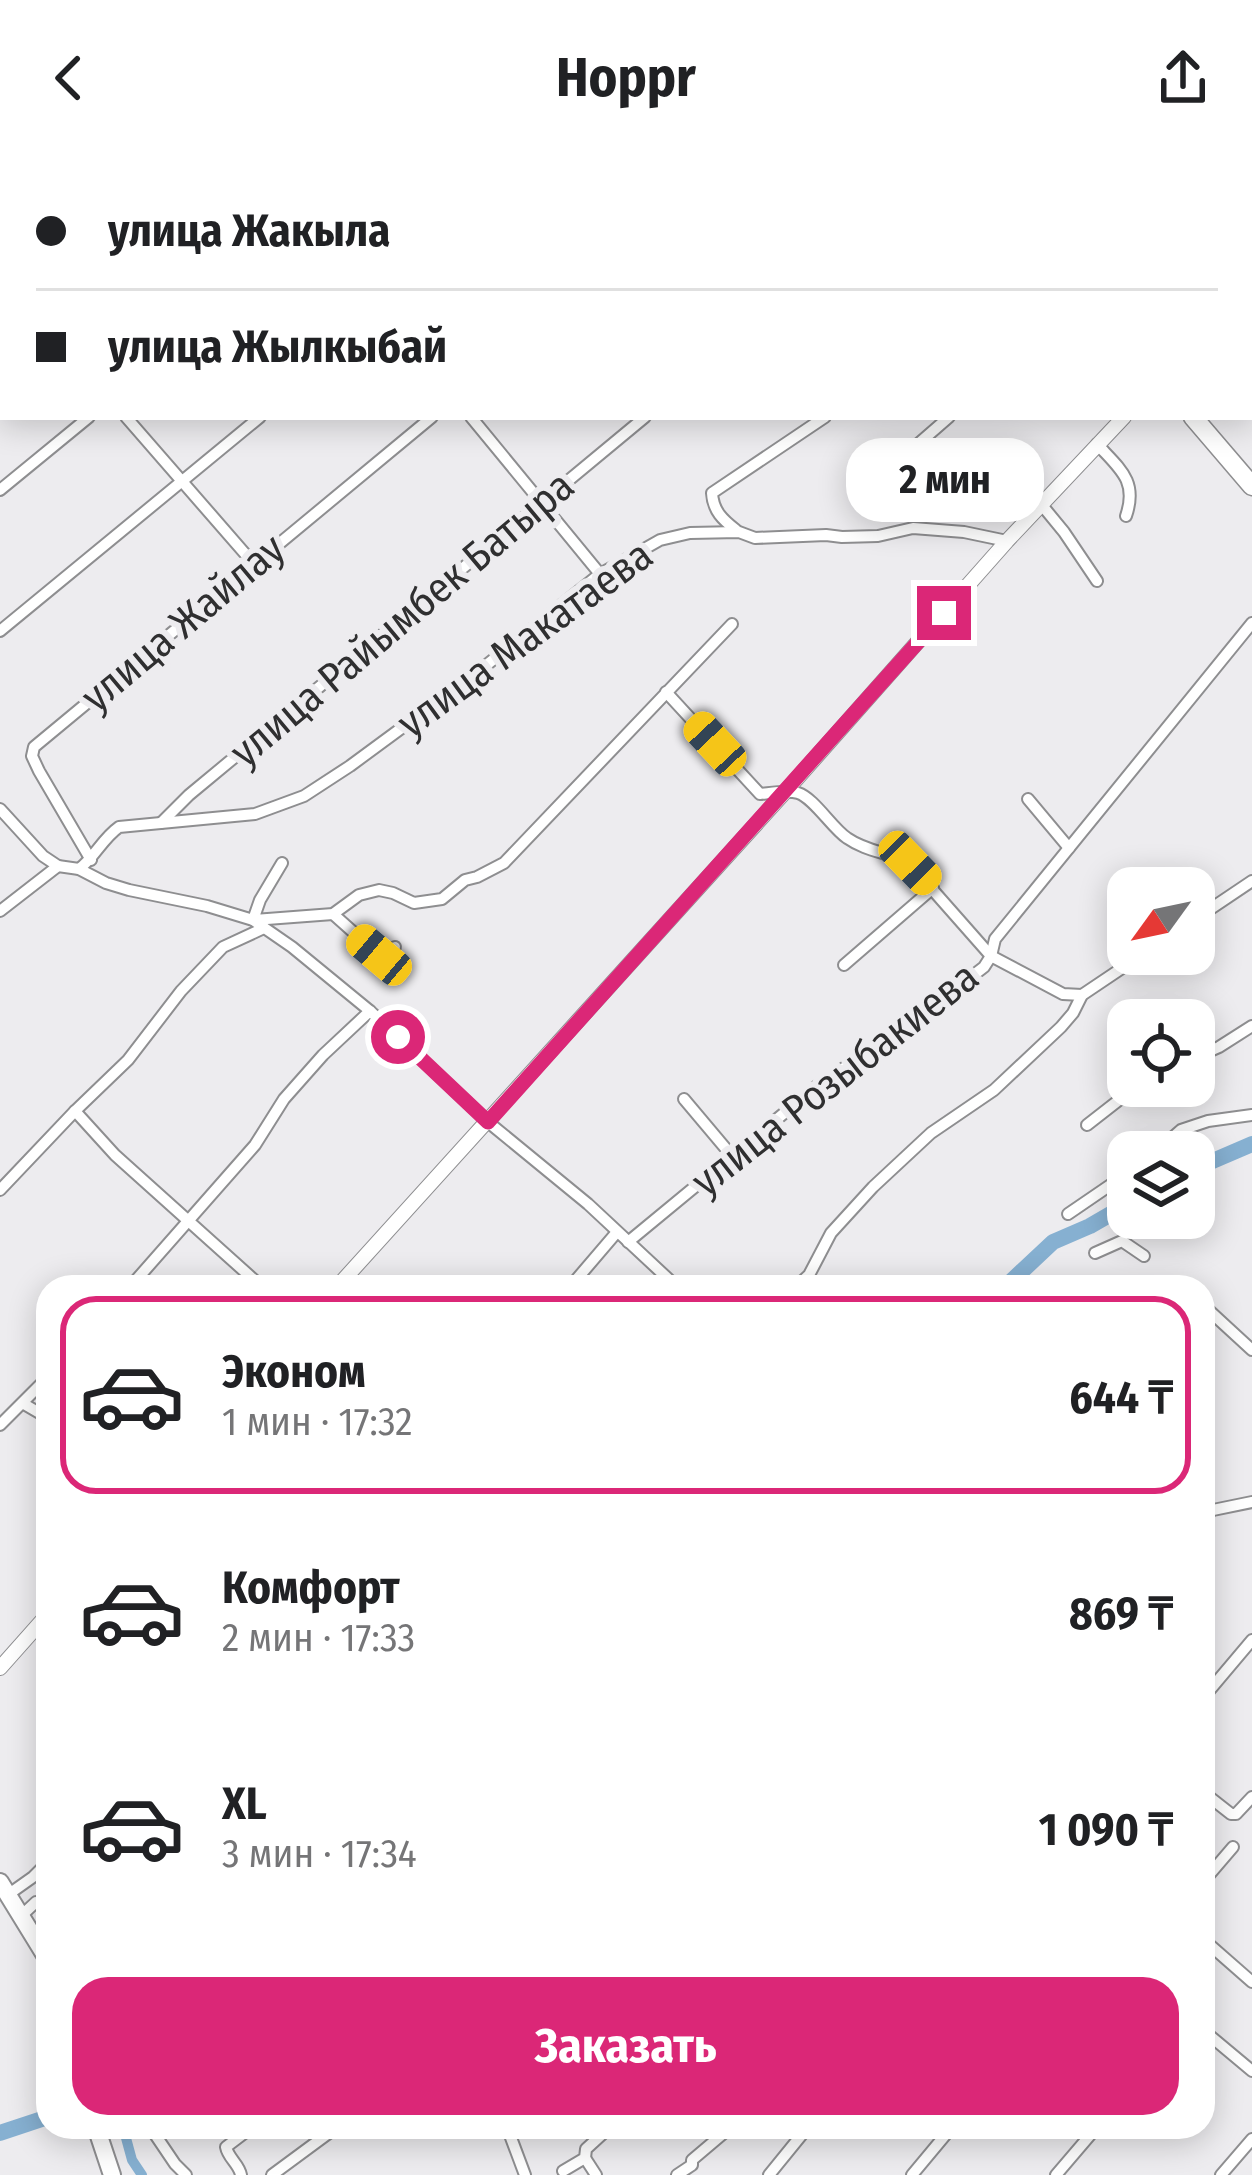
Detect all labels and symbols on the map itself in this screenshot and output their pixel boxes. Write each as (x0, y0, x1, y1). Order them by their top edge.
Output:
callout: 2 мин (845, 439, 1043, 523)
street label: улица Райымбек Батыра (220, 461, 584, 777)
street label: улица Жайлау (71, 524, 295, 722)
street label: улица Макатаева (388, 530, 662, 748)
route end (917, 586, 971, 640)
car (677, 705, 753, 783)
car (872, 825, 948, 901)
north arrow (1107, 867, 1215, 975)
car (340, 918, 418, 992)
street label: улица Розыбакиева (682, 952, 988, 1206)
route start (371, 1010, 425, 1064)

